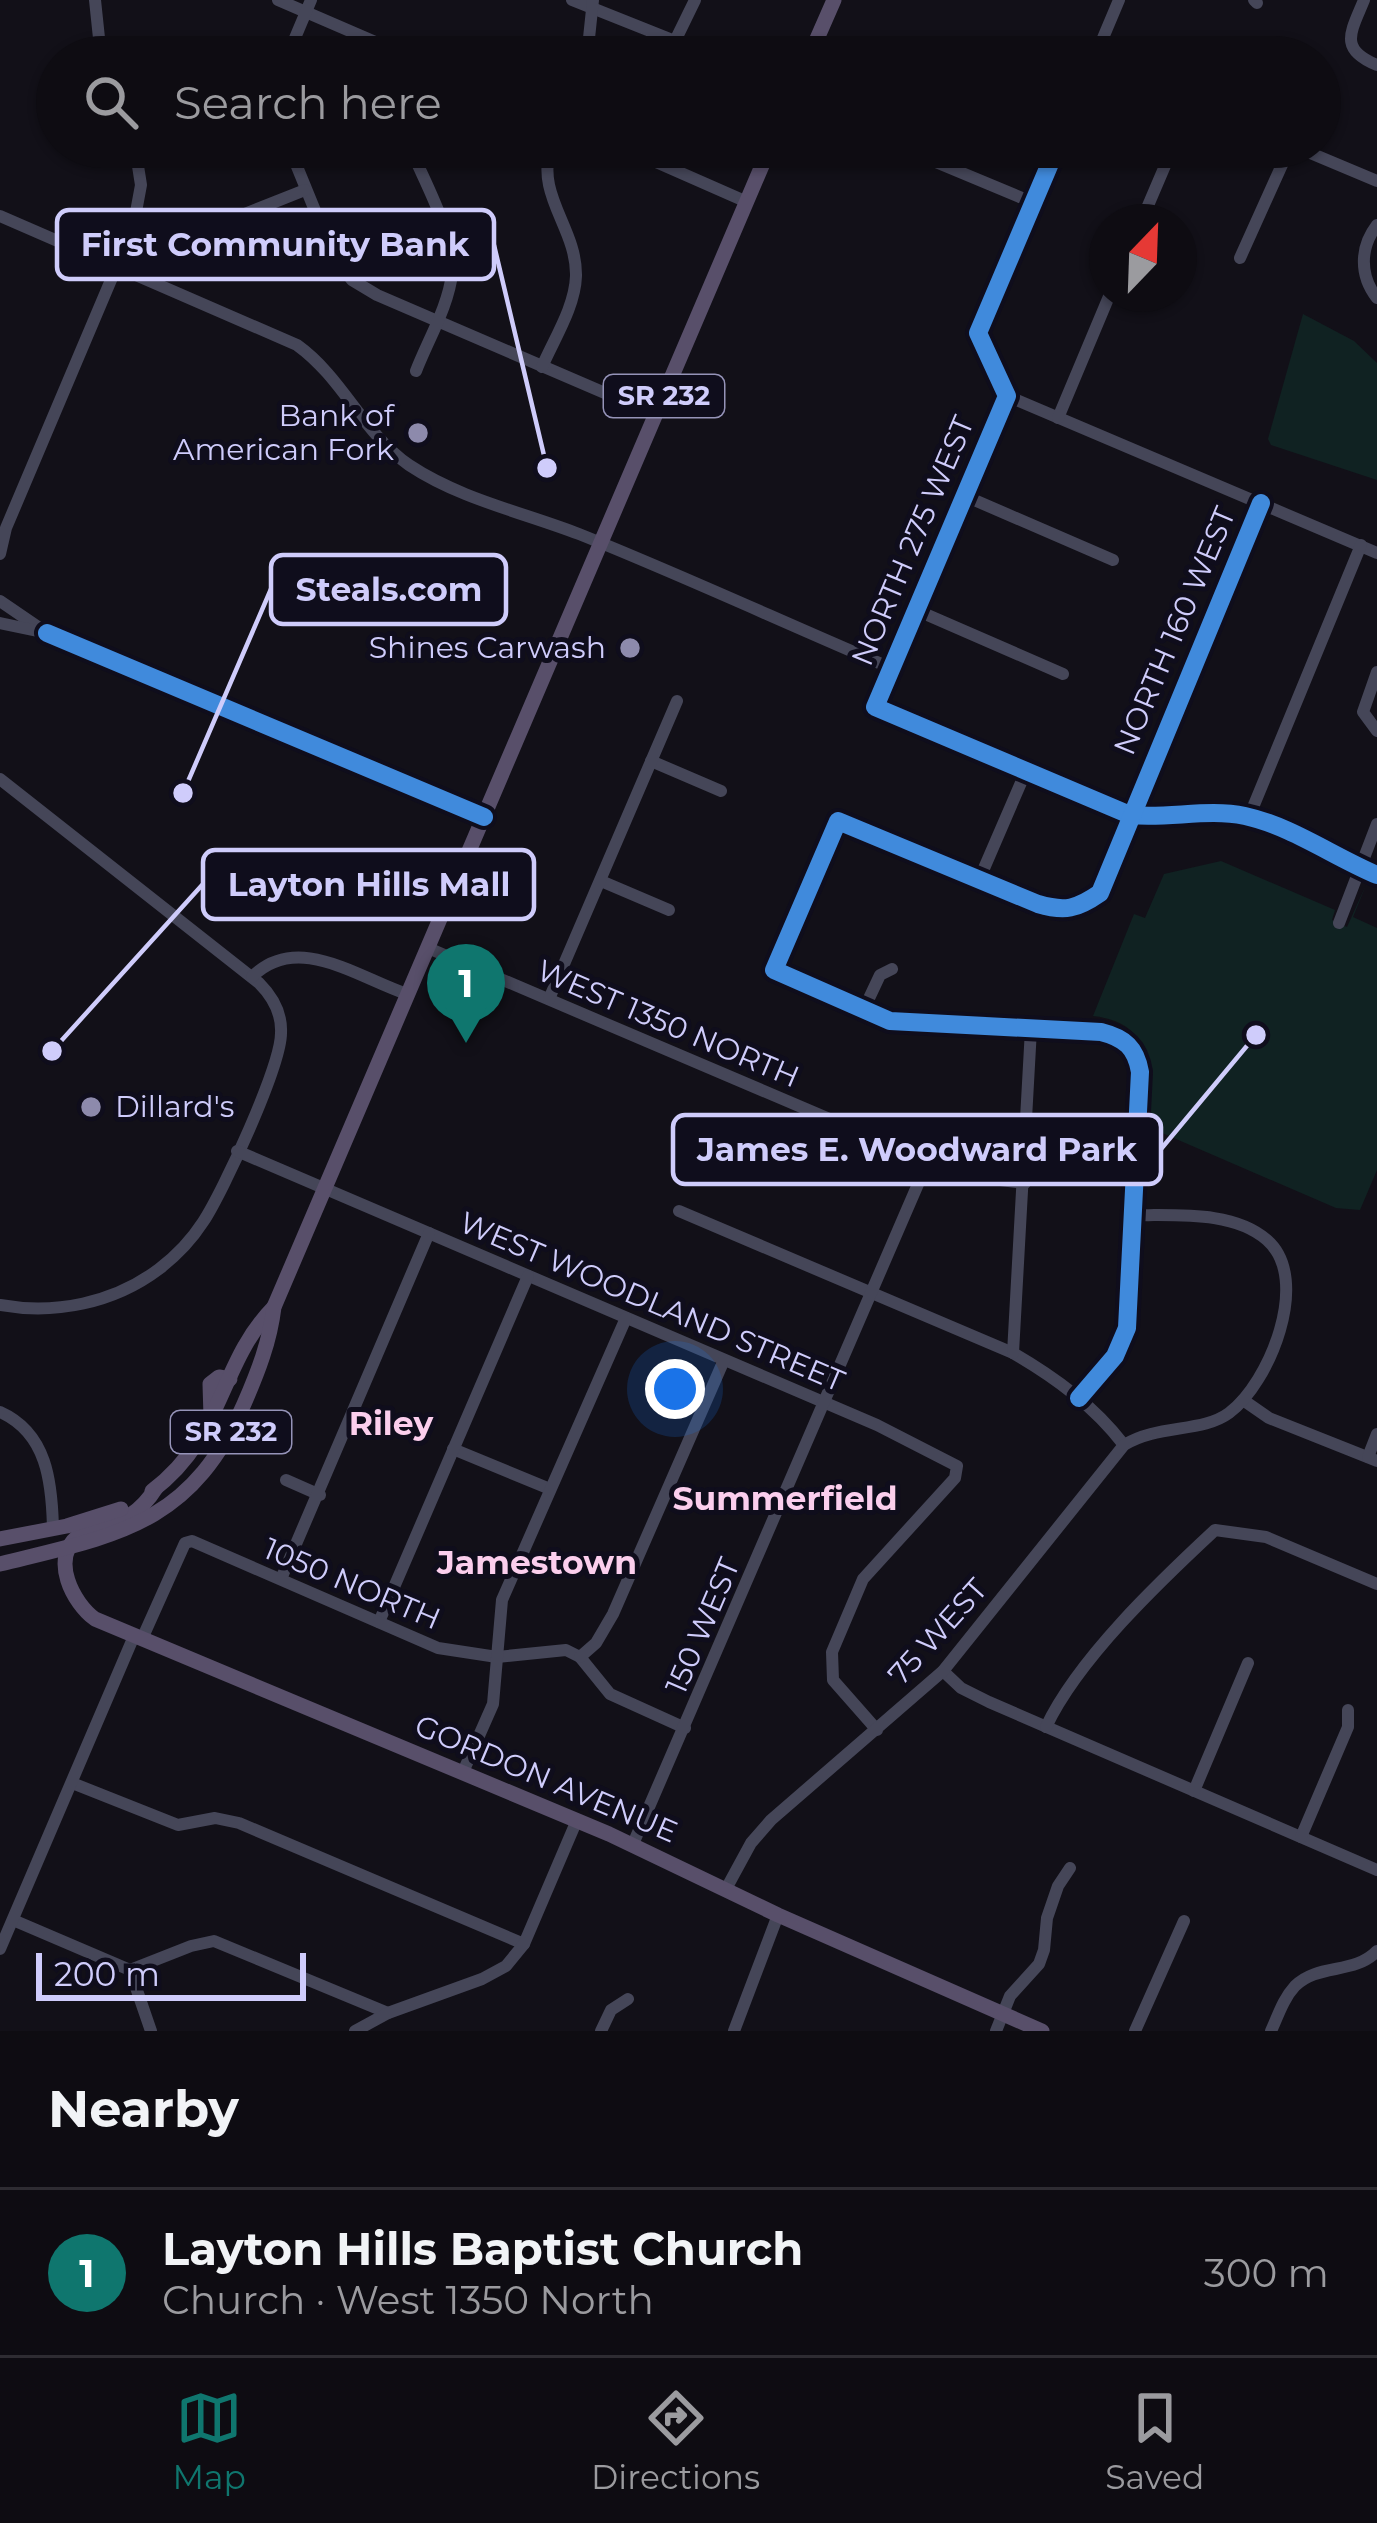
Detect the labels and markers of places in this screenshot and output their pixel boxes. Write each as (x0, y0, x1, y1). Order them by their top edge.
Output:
callout: First Community Bank (57, 210, 494, 279)
place label: Bank of American Fork (173, 397, 396, 468)
marker: Bank of American Fork (405, 420, 431, 446)
callout: Steals.com (271, 555, 506, 624)
place label: Shines Carwash (369, 629, 606, 666)
marker: Shines Carwash (617, 635, 643, 661)
callout: Layton Hills Mall (203, 850, 534, 919)
pin: 1 (427, 944, 505, 1043)
place label: Dillard's (115, 1088, 234, 1125)
marker: Dillard's (78, 1094, 104, 1120)
callout: James E. Woodward Park (673, 1115, 1161, 1184)

